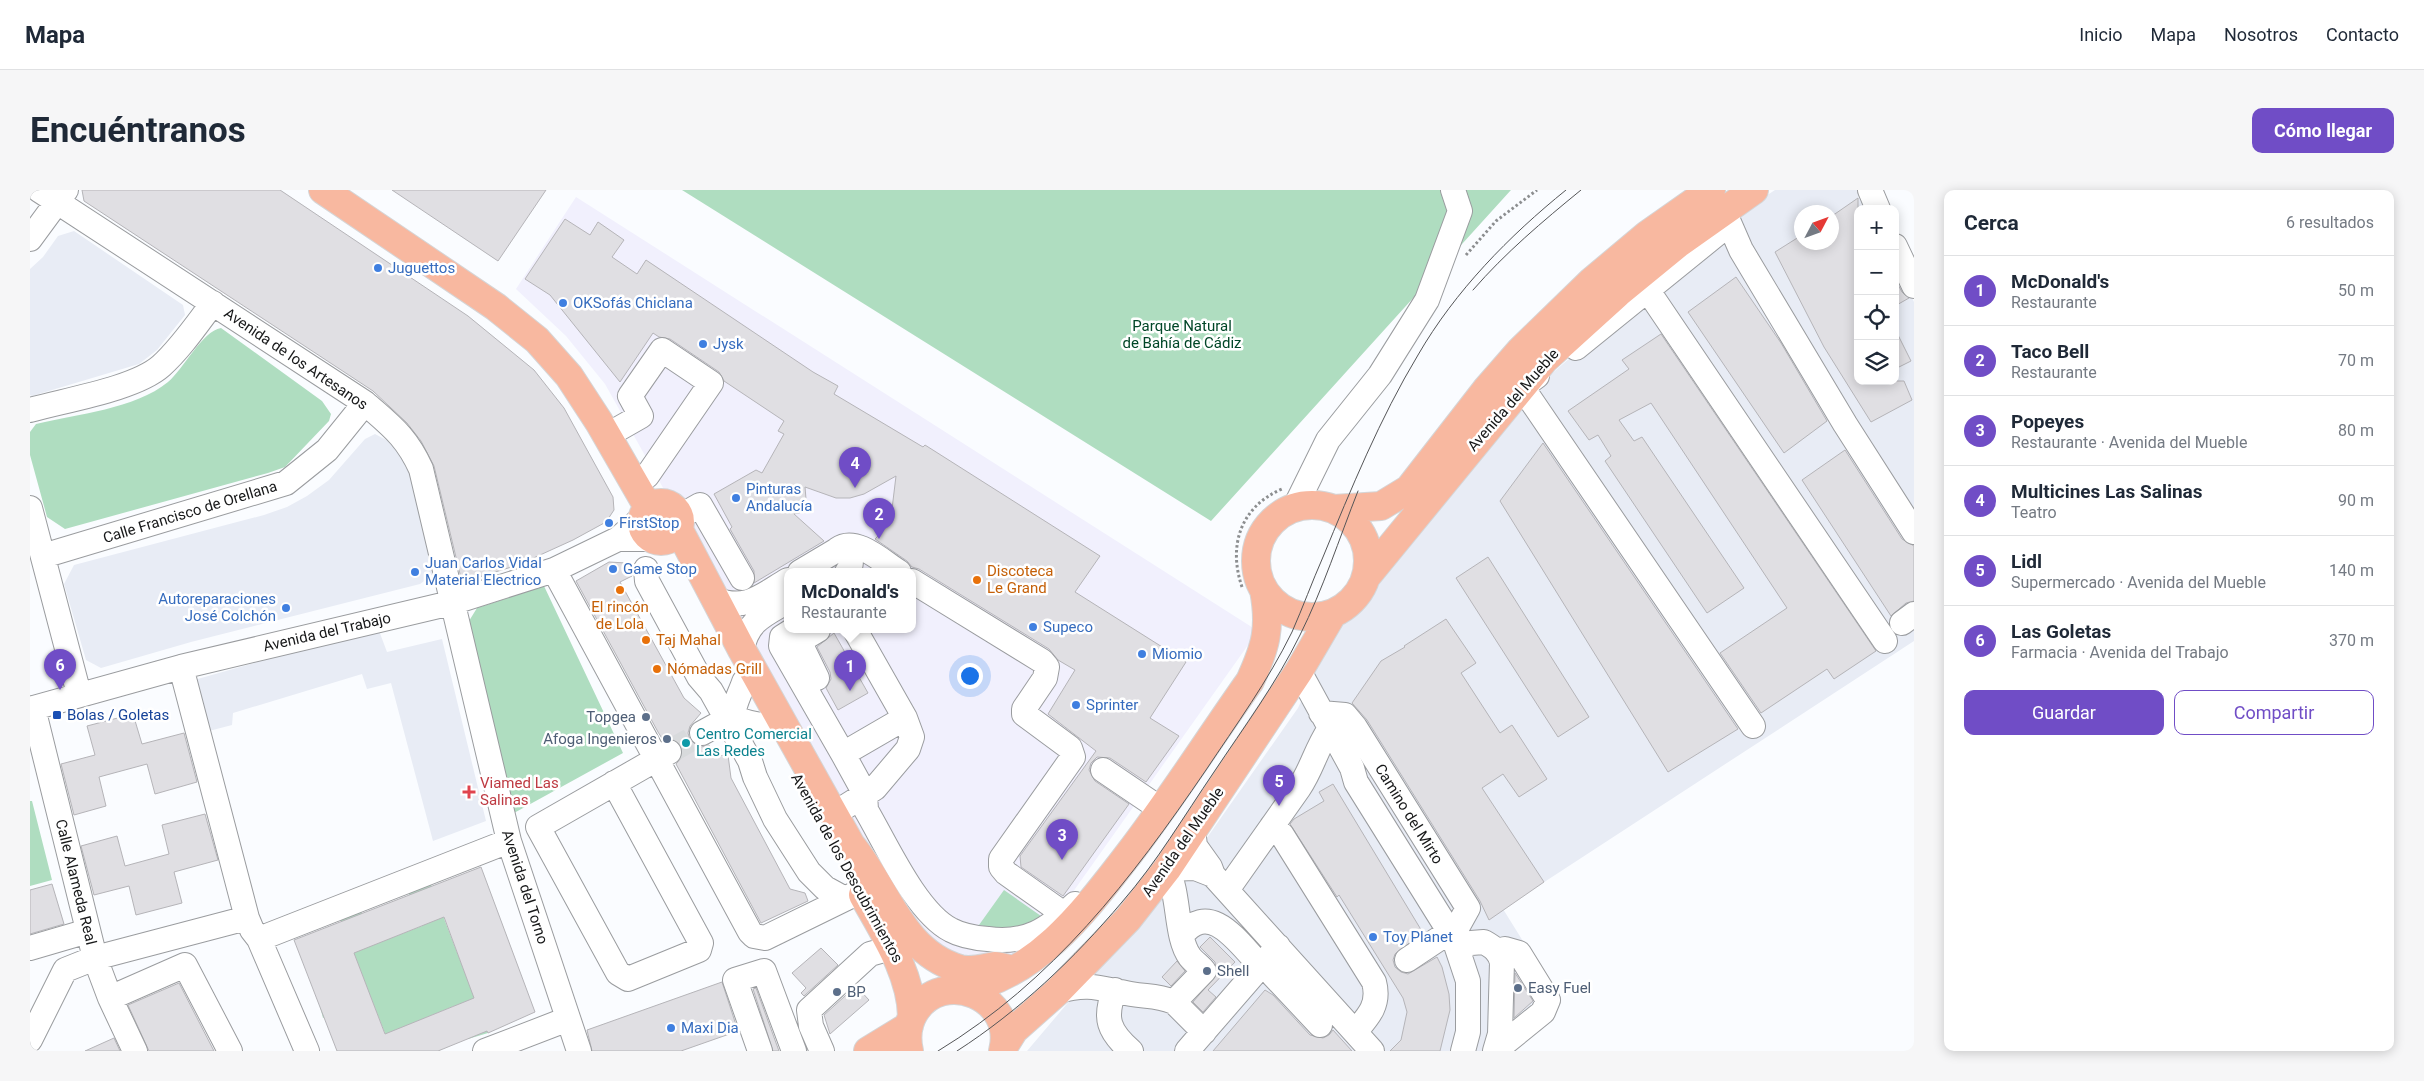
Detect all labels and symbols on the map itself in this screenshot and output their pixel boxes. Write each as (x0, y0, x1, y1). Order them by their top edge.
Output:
north arrow (1794, 205, 1839, 250)
place label: Juguettos (388, 259, 455, 277)
marker: Juguettos (372, 262, 384, 274)
place label: OKSofás Chiclana (573, 294, 693, 312)
marker: OKSofás Chiclana (557, 297, 569, 309)
street label: Avenida de los Artesanos (221, 304, 371, 414)
park label: Parque Natural de Bahía de Cádiz (1122, 317, 1242, 352)
place label: Jysk (713, 335, 744, 353)
marker: Jysk (697, 338, 709, 350)
street label: Avenida del Mueble (1464, 345, 1562, 455)
pin: 4 (839, 447, 871, 488)
street label: Calle Francisco de Orellana (101, 477, 279, 547)
place label: Pinturas Andalucía (746, 480, 812, 515)
marker: Pinturas Andalucía (730, 492, 742, 504)
pin: 2 (863, 498, 895, 539)
place label: FirstStop (619, 514, 679, 532)
marker: FirstStop (603, 517, 615, 529)
place label: Juan Carlos Vidal Material Electrico (425, 554, 542, 589)
place label: Game Stop (623, 560, 697, 578)
place label: Discoteca Le Grand (987, 562, 1054, 597)
marker: Game Stop (607, 563, 619, 575)
marker: Juan Carlos Vidal Material Electrico (409, 566, 421, 578)
marker: Discoteca Le Grand (971, 574, 983, 586)
marker: El rincón de Lola (614, 584, 626, 596)
place label: Autoreparaciones José Colchón (158, 590, 276, 625)
place label: El rincón de Lola (591, 598, 649, 633)
marker: Autoreparaciones José Colchón (280, 602, 292, 614)
street label: Avenida del Trabajo (261, 609, 393, 655)
place label: Supeco (1043, 618, 1093, 636)
marker: Supeco (1027, 621, 1039, 633)
place label: Taj Mahal (656, 631, 721, 649)
marker: Taj Mahal (640, 634, 652, 646)
place label: Miomio (1152, 645, 1203, 663)
marker: Miomio (1136, 648, 1148, 660)
pin: 6 (44, 649, 76, 690)
pin: 1 (834, 650, 866, 691)
place label: Nómadas Grill (667, 660, 762, 678)
marker: Nómadas Grill (651, 663, 663, 675)
your location (957, 663, 983, 689)
place label: Sprinter (1086, 696, 1138, 714)
marker: Sprinter (1070, 699, 1082, 711)
place label: Bolas / Goletas (67, 706, 169, 724)
place label: Topgea (586, 708, 636, 726)
marker: Bolas / Goletas (51, 709, 63, 721)
marker: Topgea (640, 711, 652, 723)
place label: Centro Comercial Las Redes (696, 725, 812, 760)
place label: Afoga Ingenieros (543, 730, 657, 748)
marker: Afoga Ingenieros (661, 733, 673, 745)
marker: Centro Comercial Las Redes (680, 737, 692, 749)
street label: Camino del Mirto (1371, 761, 1447, 867)
pin: 5 (1263, 765, 1295, 806)
street label: Avenida de los Descubrimientos (787, 770, 907, 966)
place label: Viamed Las Salinas (480, 774, 559, 809)
street label: Avenida del Mueble (1138, 784, 1228, 900)
marker: Viamed Las Salinas (462, 785, 476, 799)
street label: Calle Alameda Real (52, 817, 100, 947)
pin: 3 (1046, 819, 1078, 860)
street label: Avenida del Torno (498, 828, 552, 946)
place label: Toy Planet (1383, 928, 1453, 946)
marker: Toy Planet (1367, 931, 1379, 943)
place label: Shell (1217, 962, 1249, 980)
marker: Shell (1201, 965, 1213, 977)
place label: Easy Fuel (1528, 979, 1591, 997)
marker: Easy Fuel (1512, 982, 1524, 994)
place label: BP (847, 983, 866, 1001)
marker: BP (831, 986, 843, 998)
place label: Maxi Dia (681, 1019, 739, 1037)
marker: Maxi Dia (665, 1022, 677, 1034)

